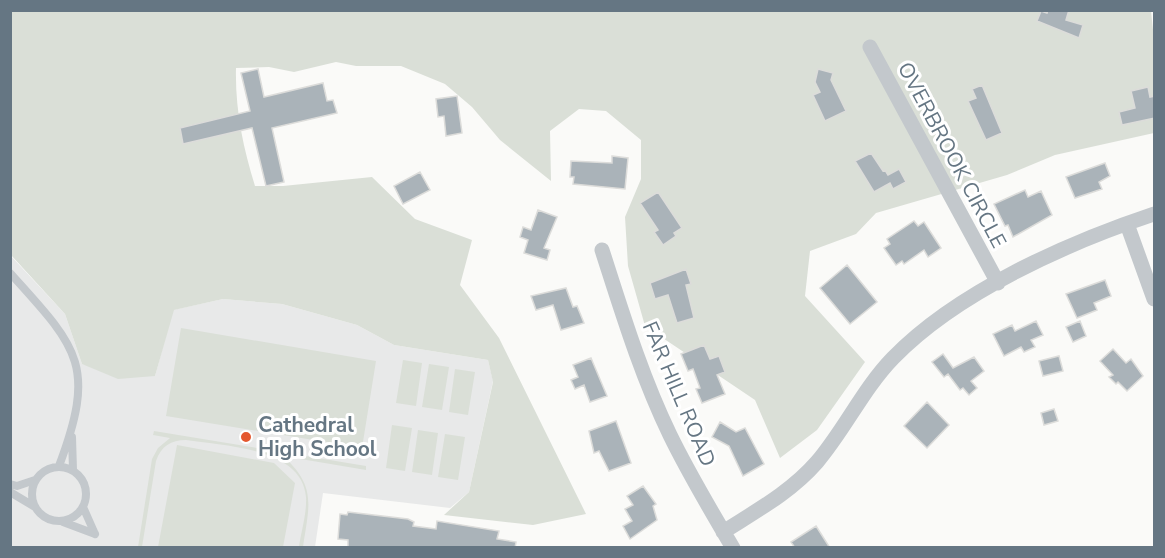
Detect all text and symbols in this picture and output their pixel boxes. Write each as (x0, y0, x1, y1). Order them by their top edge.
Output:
street label: OVERBROOK CIRCLE (891, 57, 1013, 253)
street label: FAR HILL ROAD (636, 317, 722, 471)
place label: Cathedral High School (258, 411, 377, 463)
marker: Cathedral High School (239, 430, 253, 444)

